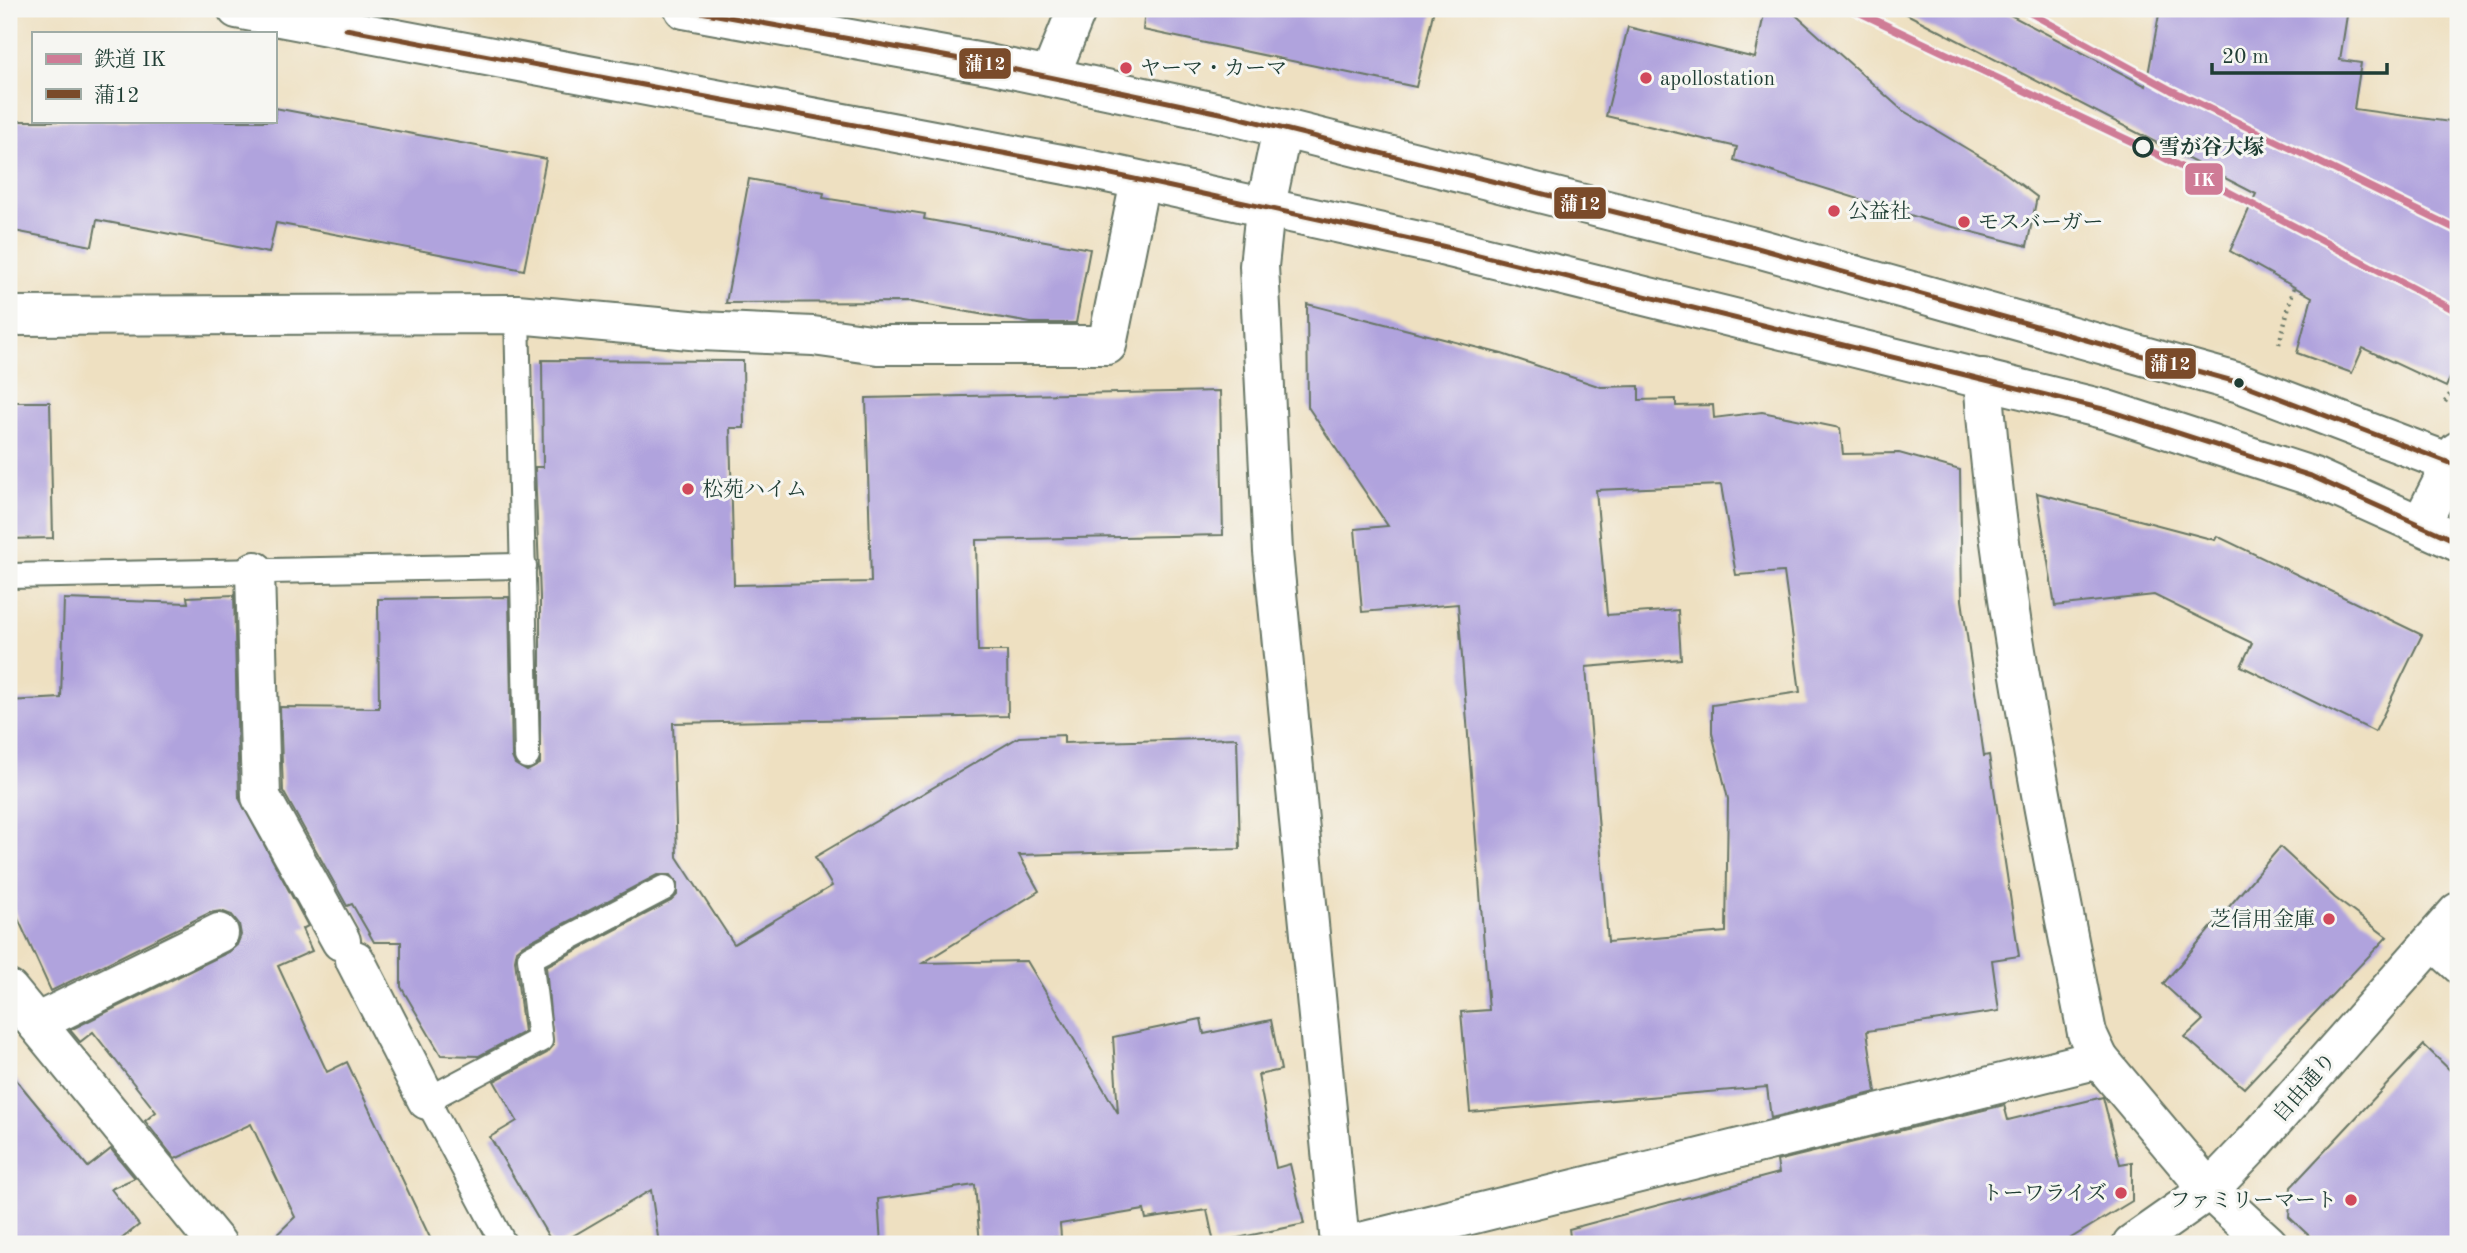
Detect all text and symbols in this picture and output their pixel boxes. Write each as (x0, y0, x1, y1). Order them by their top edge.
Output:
legend (32, 32, 276, 122)
scale bar (2212, 32, 2386, 76)
line badge: 蒲12 (958, 47, 1012, 80)
text: 20 m (2222, 47, 2269, 68)
text: 鉄道 IK (94, 48, 166, 71)
text: 蒲12 (964, 53, 1006, 75)
place label: ヤーマ・カーマ (1140, 58, 1287, 80)
marker: ヤーマ・カーマ (1118, 60, 1134, 76)
place label: apollostation (1660, 69, 1775, 90)
marker: apollostation (1638, 70, 1654, 86)
text: 蒲12 (94, 84, 139, 107)
place label: 雪が谷大塚 (2159, 135, 2264, 159)
marker: 雪が谷大塚 (2133, 137, 2153, 157)
line badge: IK (2184, 162, 2224, 196)
text: IK (2193, 172, 2216, 191)
line badge: 蒲12 (1553, 186, 1607, 220)
text: 蒲12 (1559, 193, 1601, 215)
place label: 公益社 (1848, 200, 1911, 223)
marker: 公益社 (1826, 203, 1842, 219)
place label: モスバーガー (1978, 212, 2104, 234)
marker: モスバーガー (1956, 214, 1972, 230)
line badge: 蒲12 (2144, 347, 2197, 380)
text: 蒲12 (2149, 353, 2191, 375)
unlabelled marker (2232, 376, 2246, 390)
place label: 松苑ハイム (702, 478, 807, 501)
marker: 松苑ハイム (680, 481, 696, 497)
place label: 芝信用金庫 (2210, 908, 2315, 931)
marker: 芝信用金庫 (2321, 911, 2337, 927)
street label: 自由通り (2268, 1048, 2341, 1127)
place label: トーワライズ (1982, 1182, 2107, 1205)
marker: トーワライズ (2113, 1185, 2129, 1201)
place label: ファミリーマート (2169, 1191, 2337, 1212)
marker: ファミリーマート (2343, 1192, 2359, 1208)

